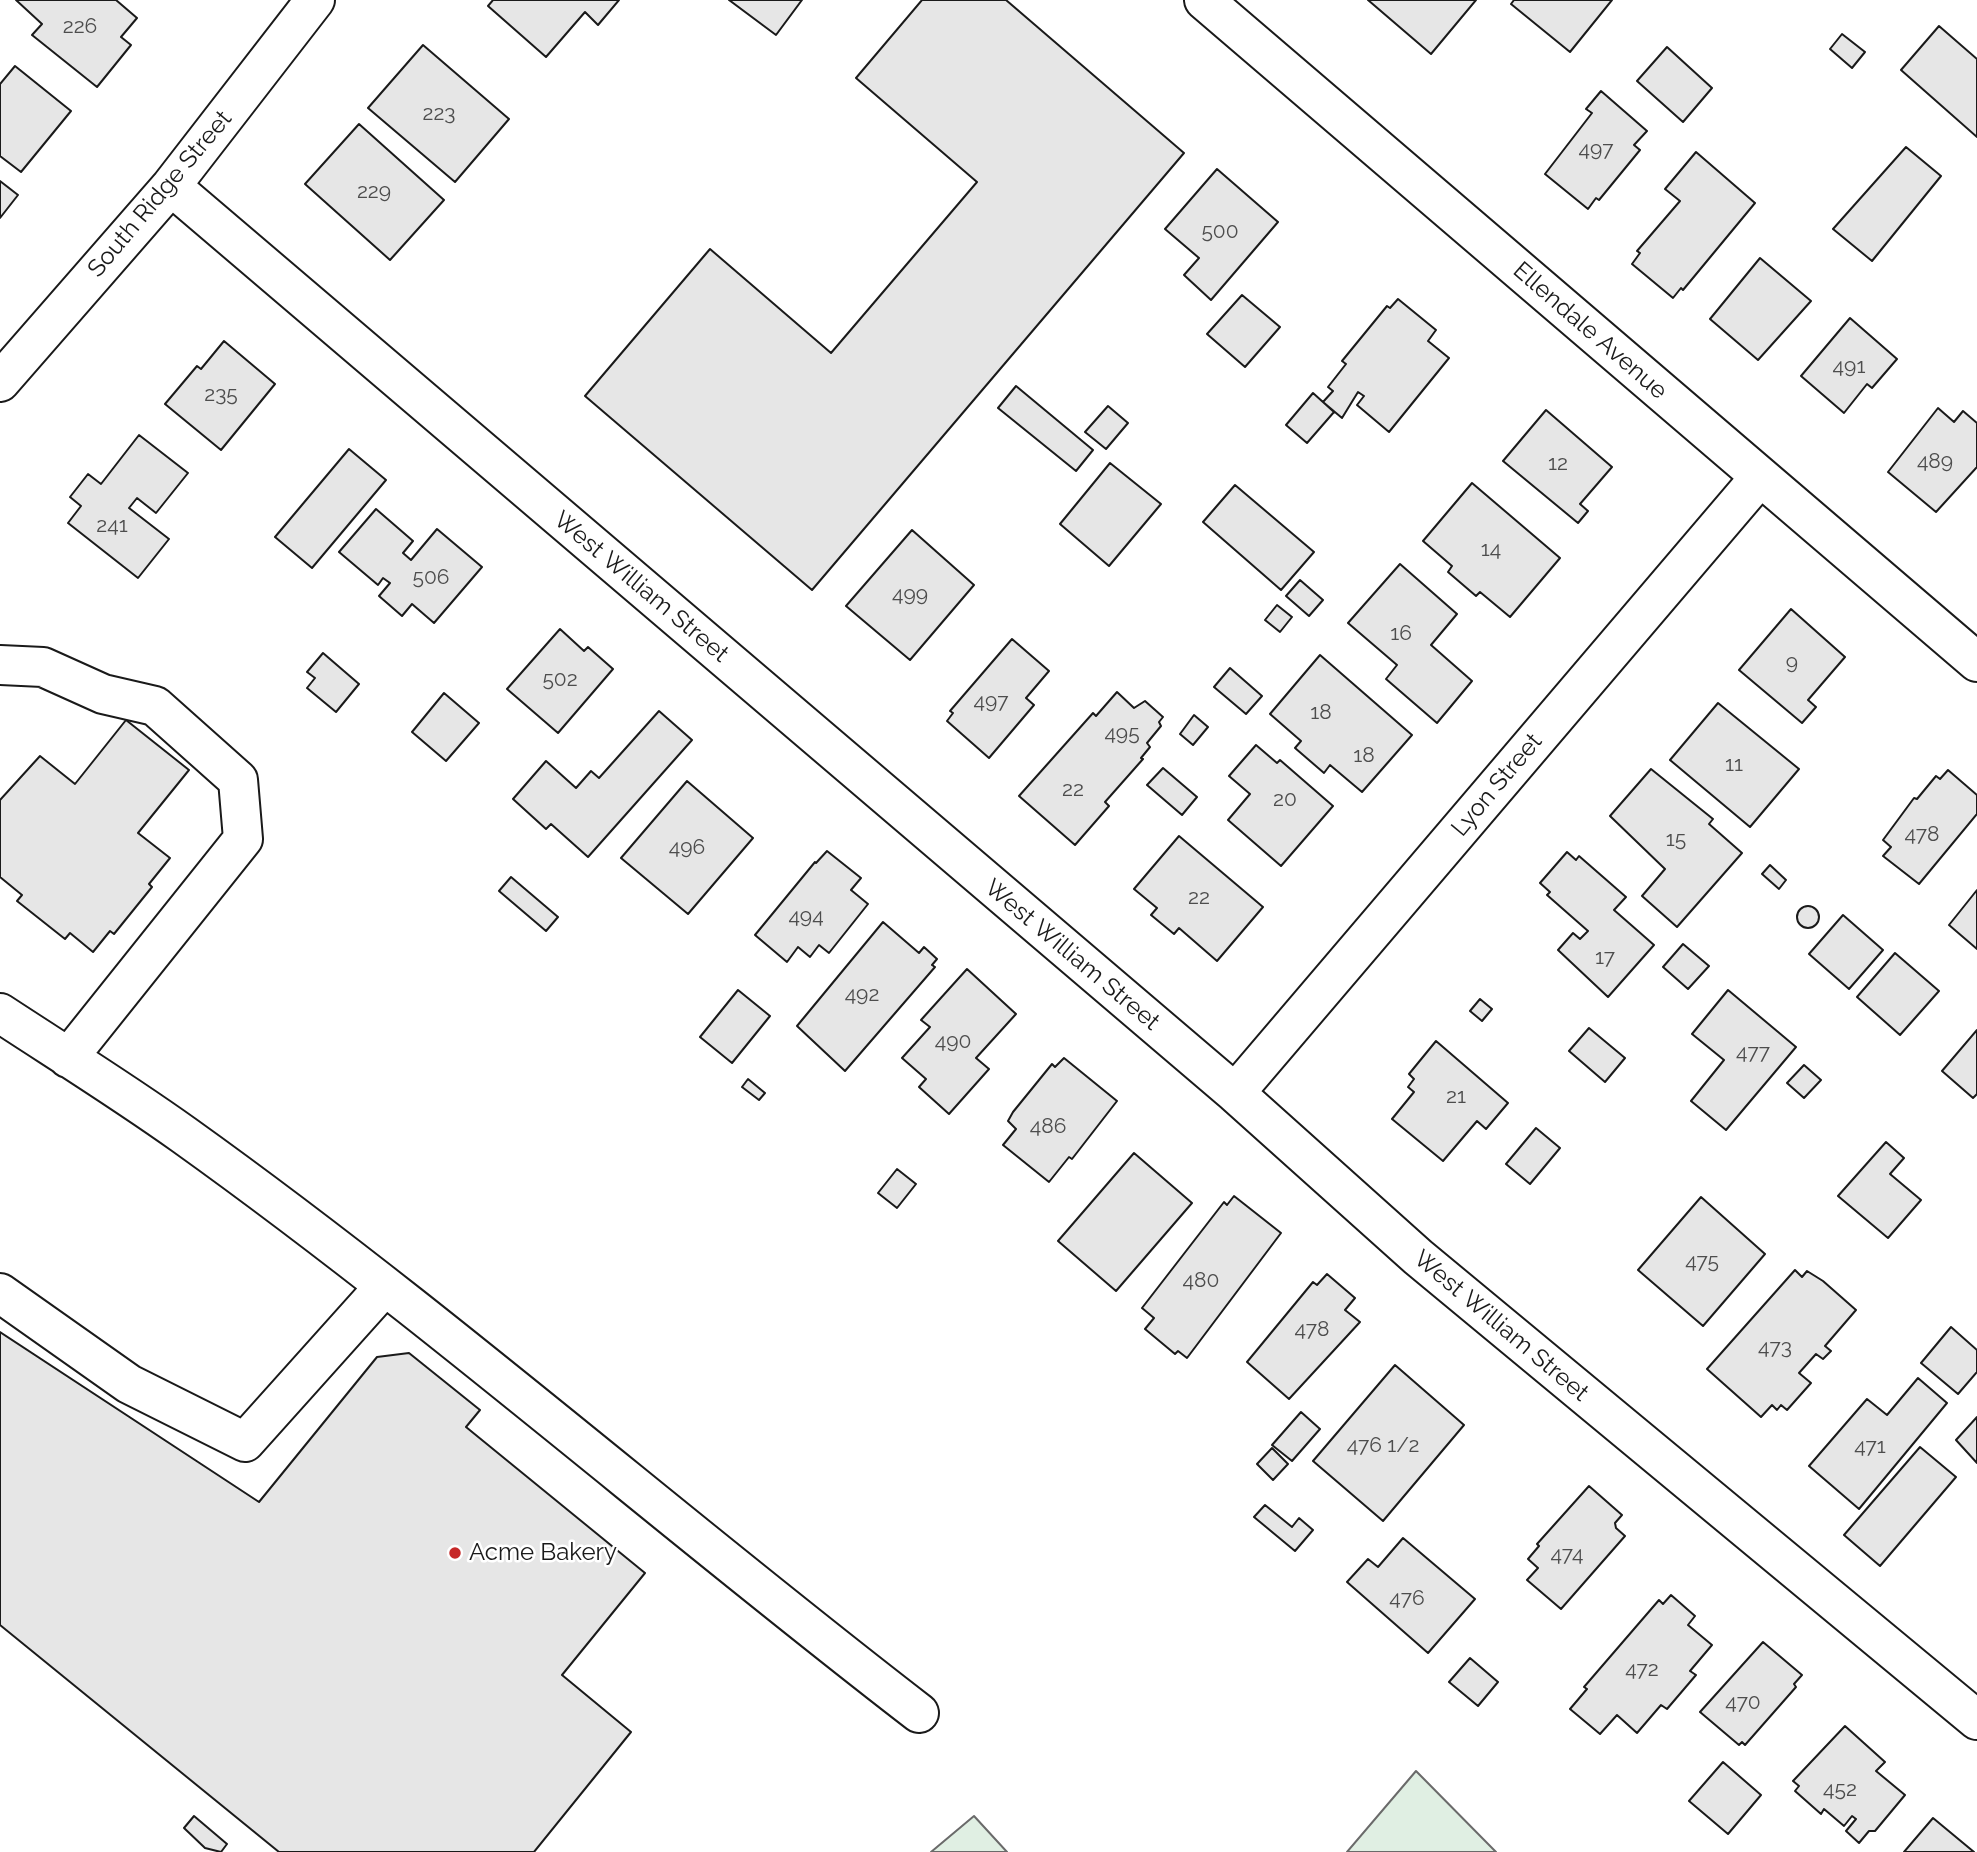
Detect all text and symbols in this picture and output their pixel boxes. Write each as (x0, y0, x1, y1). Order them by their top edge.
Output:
house number: 226 (63, 14, 97, 40)
house number: 223 (422, 101, 456, 127)
street label: South Ridge Street (82, 105, 238, 283)
house number: 497 (1579, 137, 1613, 163)
house number: 229 (357, 179, 391, 205)
house number: 500 (1201, 219, 1239, 245)
street label: Ellendale Avenue (1507, 256, 1673, 406)
house number: 491 (1833, 354, 1865, 380)
house number: 235 (204, 382, 238, 408)
house number: 489 (1917, 449, 1953, 475)
house number: 12 (1548, 451, 1568, 477)
street label: West William Street (548, 505, 734, 669)
house number: 241 (96, 513, 128, 539)
house number: 14 (1481, 537, 1501, 563)
house number: 506 (413, 565, 449, 591)
house number: 499 (892, 582, 928, 608)
house number: 16 (1390, 621, 1412, 647)
house number: 9 (1786, 650, 1798, 676)
house number: 502 (542, 667, 578, 693)
house number: 497 (974, 689, 1008, 715)
house number: 18 (1310, 700, 1332, 726)
house number: 495 (1104, 721, 1140, 747)
street label: Lyon Street (1446, 728, 1548, 842)
house number: 18 (1353, 743, 1375, 769)
house number: 11 (1725, 752, 1743, 778)
house number: 22 (1062, 777, 1084, 803)
house number: 20 (1273, 787, 1297, 813)
house number: 478 (1904, 822, 1940, 848)
house number: 15 (1666, 827, 1686, 853)
house number: 496 (669, 835, 705, 861)
street label: West William Street (979, 873, 1165, 1037)
house number: 22 (1188, 885, 1210, 911)
house number: 494 (788, 904, 824, 930)
house number: 17 (1595, 945, 1615, 971)
house number: 492 (845, 982, 879, 1008)
house number: 490 (935, 1029, 971, 1055)
house number: 477 (1736, 1040, 1770, 1066)
house number: 21 (1446, 1084, 1466, 1110)
house number: 486 (1030, 1114, 1066, 1140)
street label: West William Street (1408, 1244, 1594, 1408)
house number: 475 (1685, 1249, 1719, 1275)
house number: 480 (1183, 1268, 1219, 1294)
house number: 478 (1294, 1317, 1330, 1343)
house number: 473 (1758, 1335, 1792, 1361)
house number: 476 1/2 (1347, 1433, 1419, 1459)
house number: 471 (1854, 1434, 1886, 1460)
place label: Acme Bakery (469, 1539, 617, 1567)
house number: 474 (1551, 1542, 1583, 1568)
marker: Acme Bakery (447, 1545, 463, 1561)
house number: 476 (1389, 1586, 1425, 1612)
house number: 472 (1625, 1657, 1659, 1683)
house number: 470 (1725, 1690, 1761, 1716)
house number: 452 (1823, 1777, 1857, 1803)

